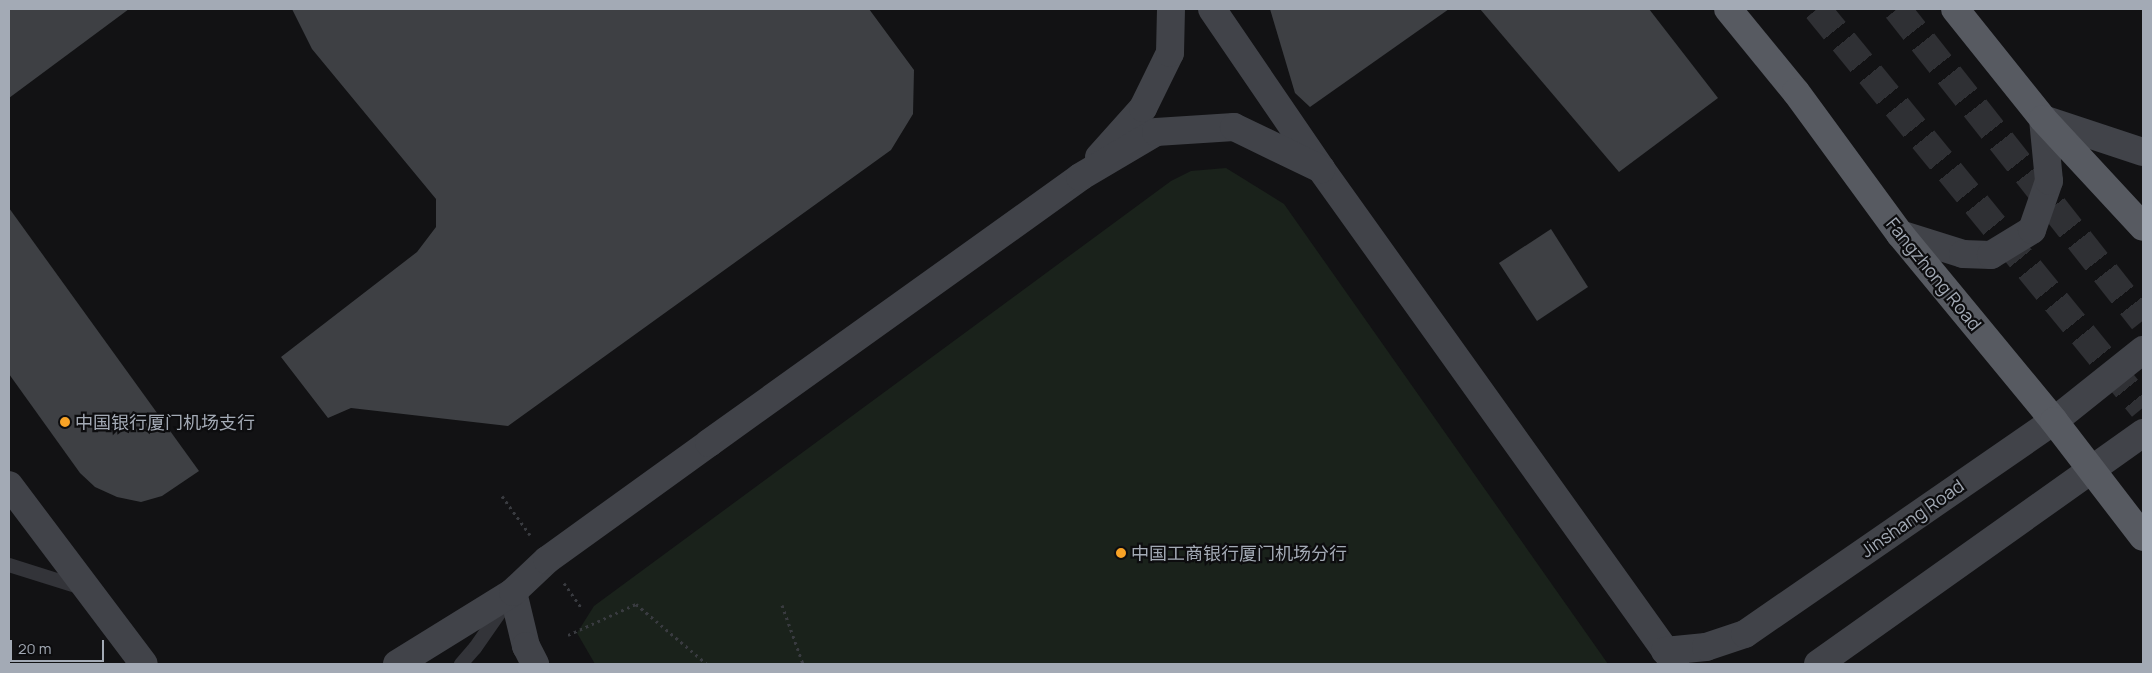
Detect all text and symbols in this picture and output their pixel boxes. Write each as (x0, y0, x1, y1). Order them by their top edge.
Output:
street label: Fangzhong Road (1882, 213, 1986, 335)
place label: 中国银行厦门机场支行 (75, 411, 255, 433)
marker: 中国银行厦门机场支行 (59, 416, 71, 428)
street label: Jinshang Road (1856, 474, 1968, 562)
place label: 中国工商银行厦门机场分行 (1131, 542, 1347, 564)
marker: 中国工商银行厦门机场分行 (1115, 547, 1127, 559)
scale bar (12, 630, 106, 662)
text: 20 m (18, 638, 51, 659)

